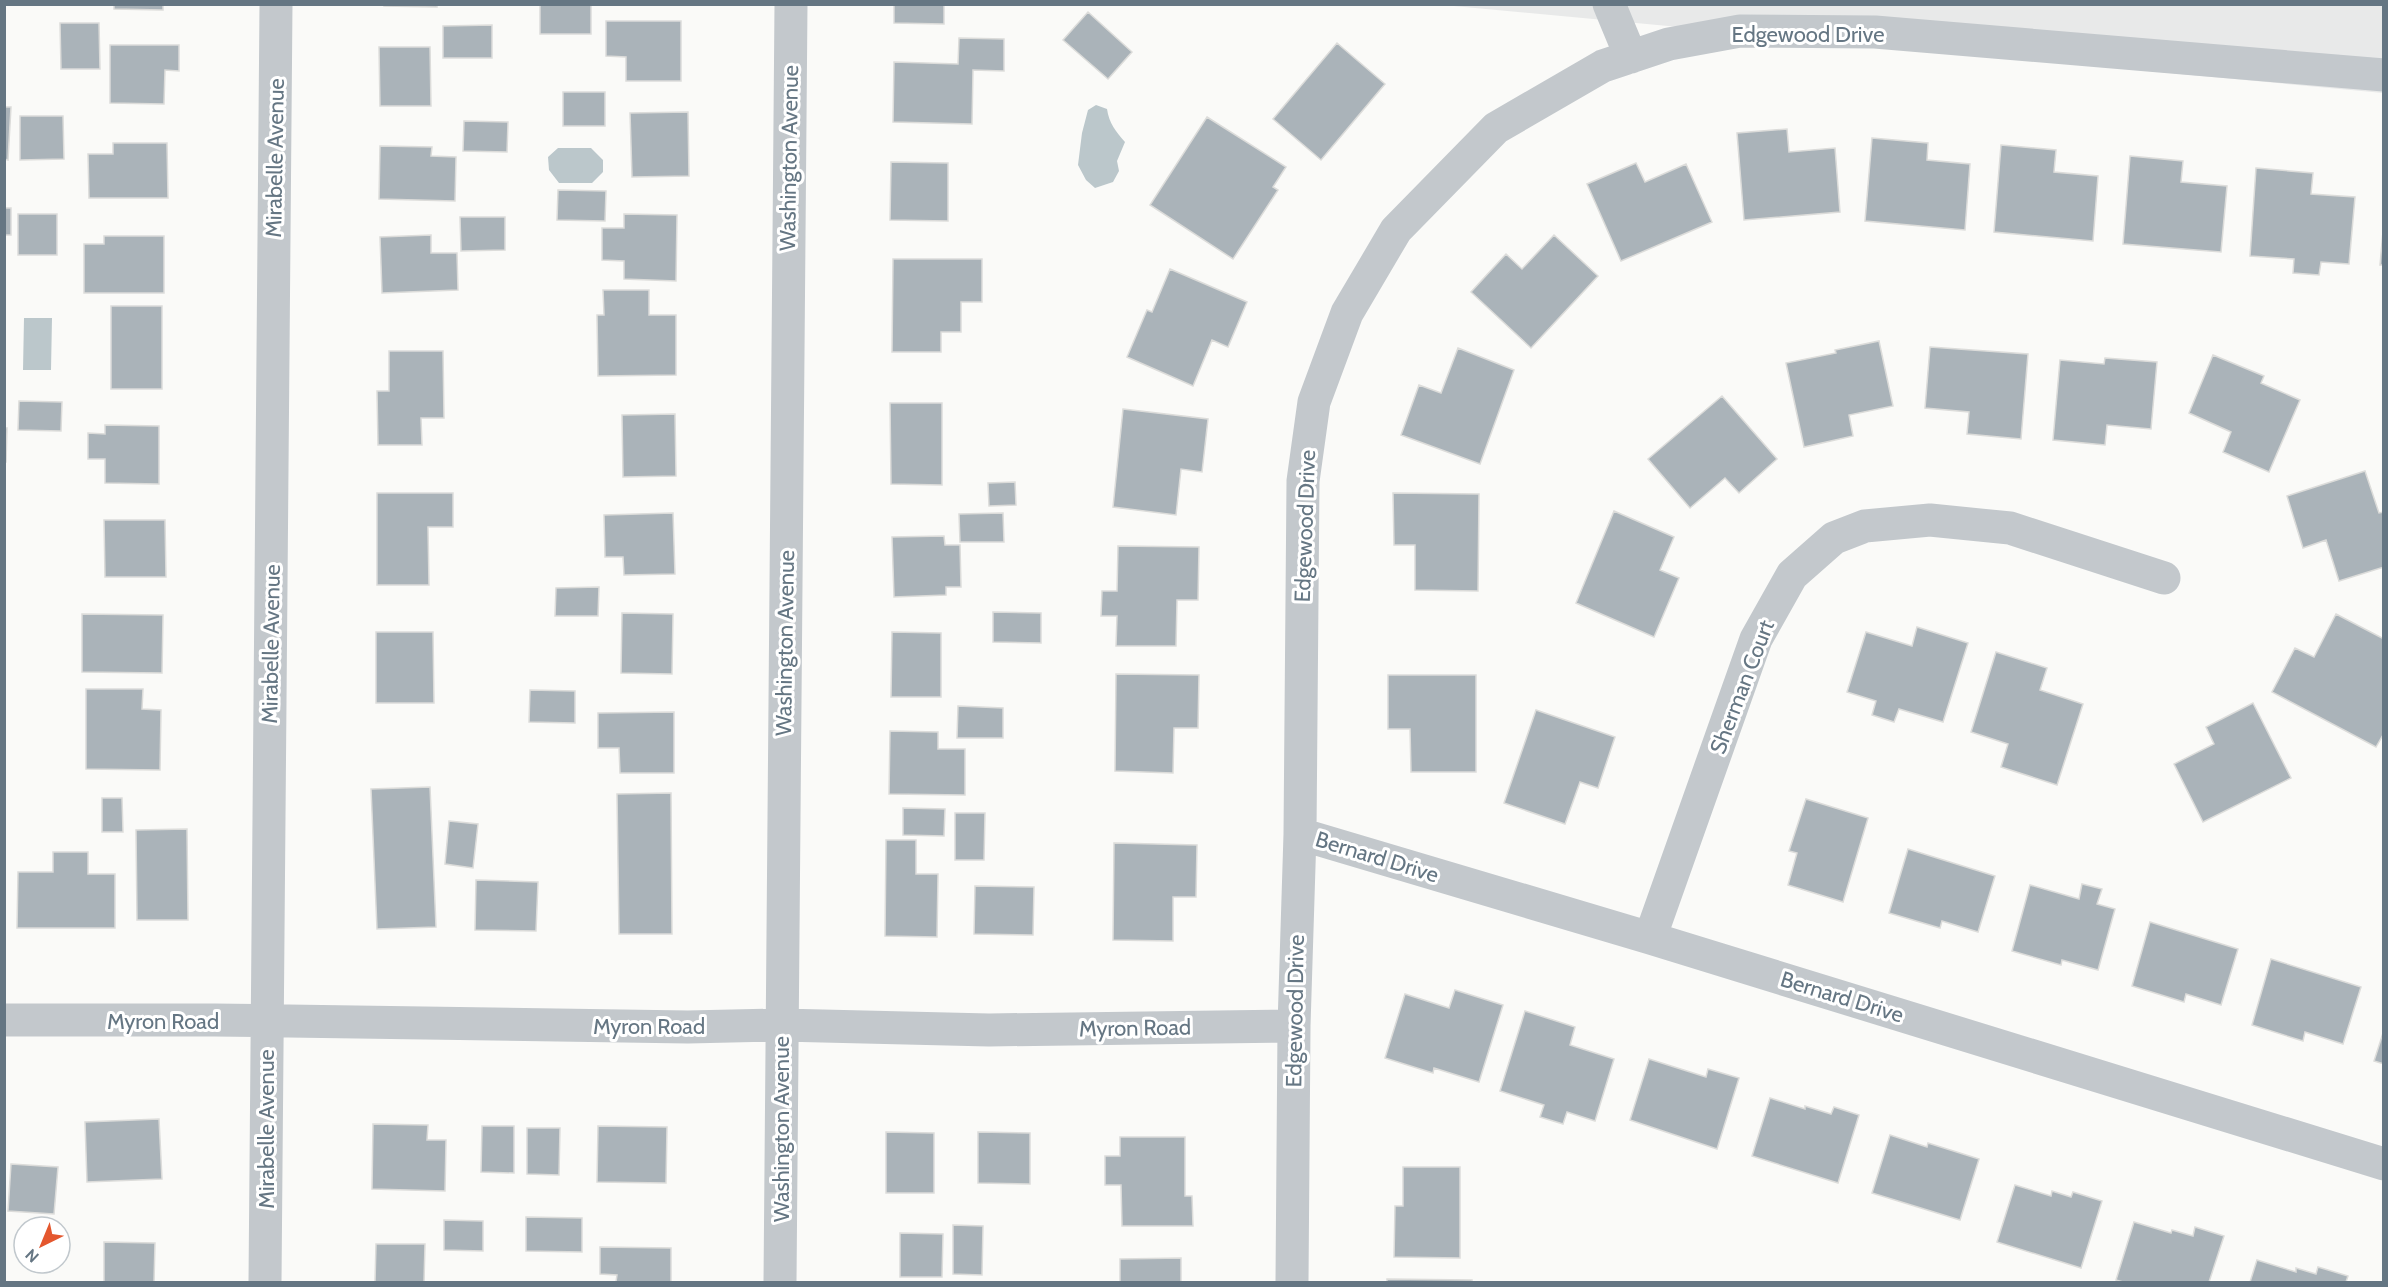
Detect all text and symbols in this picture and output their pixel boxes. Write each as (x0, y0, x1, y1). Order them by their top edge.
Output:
street label: Edgewood Drive (1732, 21, 1884, 48)
street label: Washington Avenue (774, 65, 804, 251)
street label: Mirabelle Avenue (260, 78, 290, 238)
street label: Edgewood Drive (1289, 449, 1321, 603)
street label: Washington Avenue (770, 550, 800, 736)
street label: Mirabelle Avenue (256, 564, 286, 724)
street label: Sherman Court (1704, 616, 1780, 758)
street label: Bernard Drive (1312, 825, 1442, 889)
street label: Edgewood Drive (1280, 934, 1310, 1088)
street label: Bernard Drive (1777, 965, 1907, 1029)
street label: Myron Road (107, 1008, 219, 1035)
street label: Myron Road (593, 1013, 705, 1040)
street label: Myron Road (1079, 1014, 1191, 1042)
street label: Washington Avenue (768, 1036, 795, 1222)
street label: Mirabelle Avenue (253, 1049, 280, 1209)
north arrow (12, 1215, 72, 1275)
text: N (21, 1245, 43, 1266)

